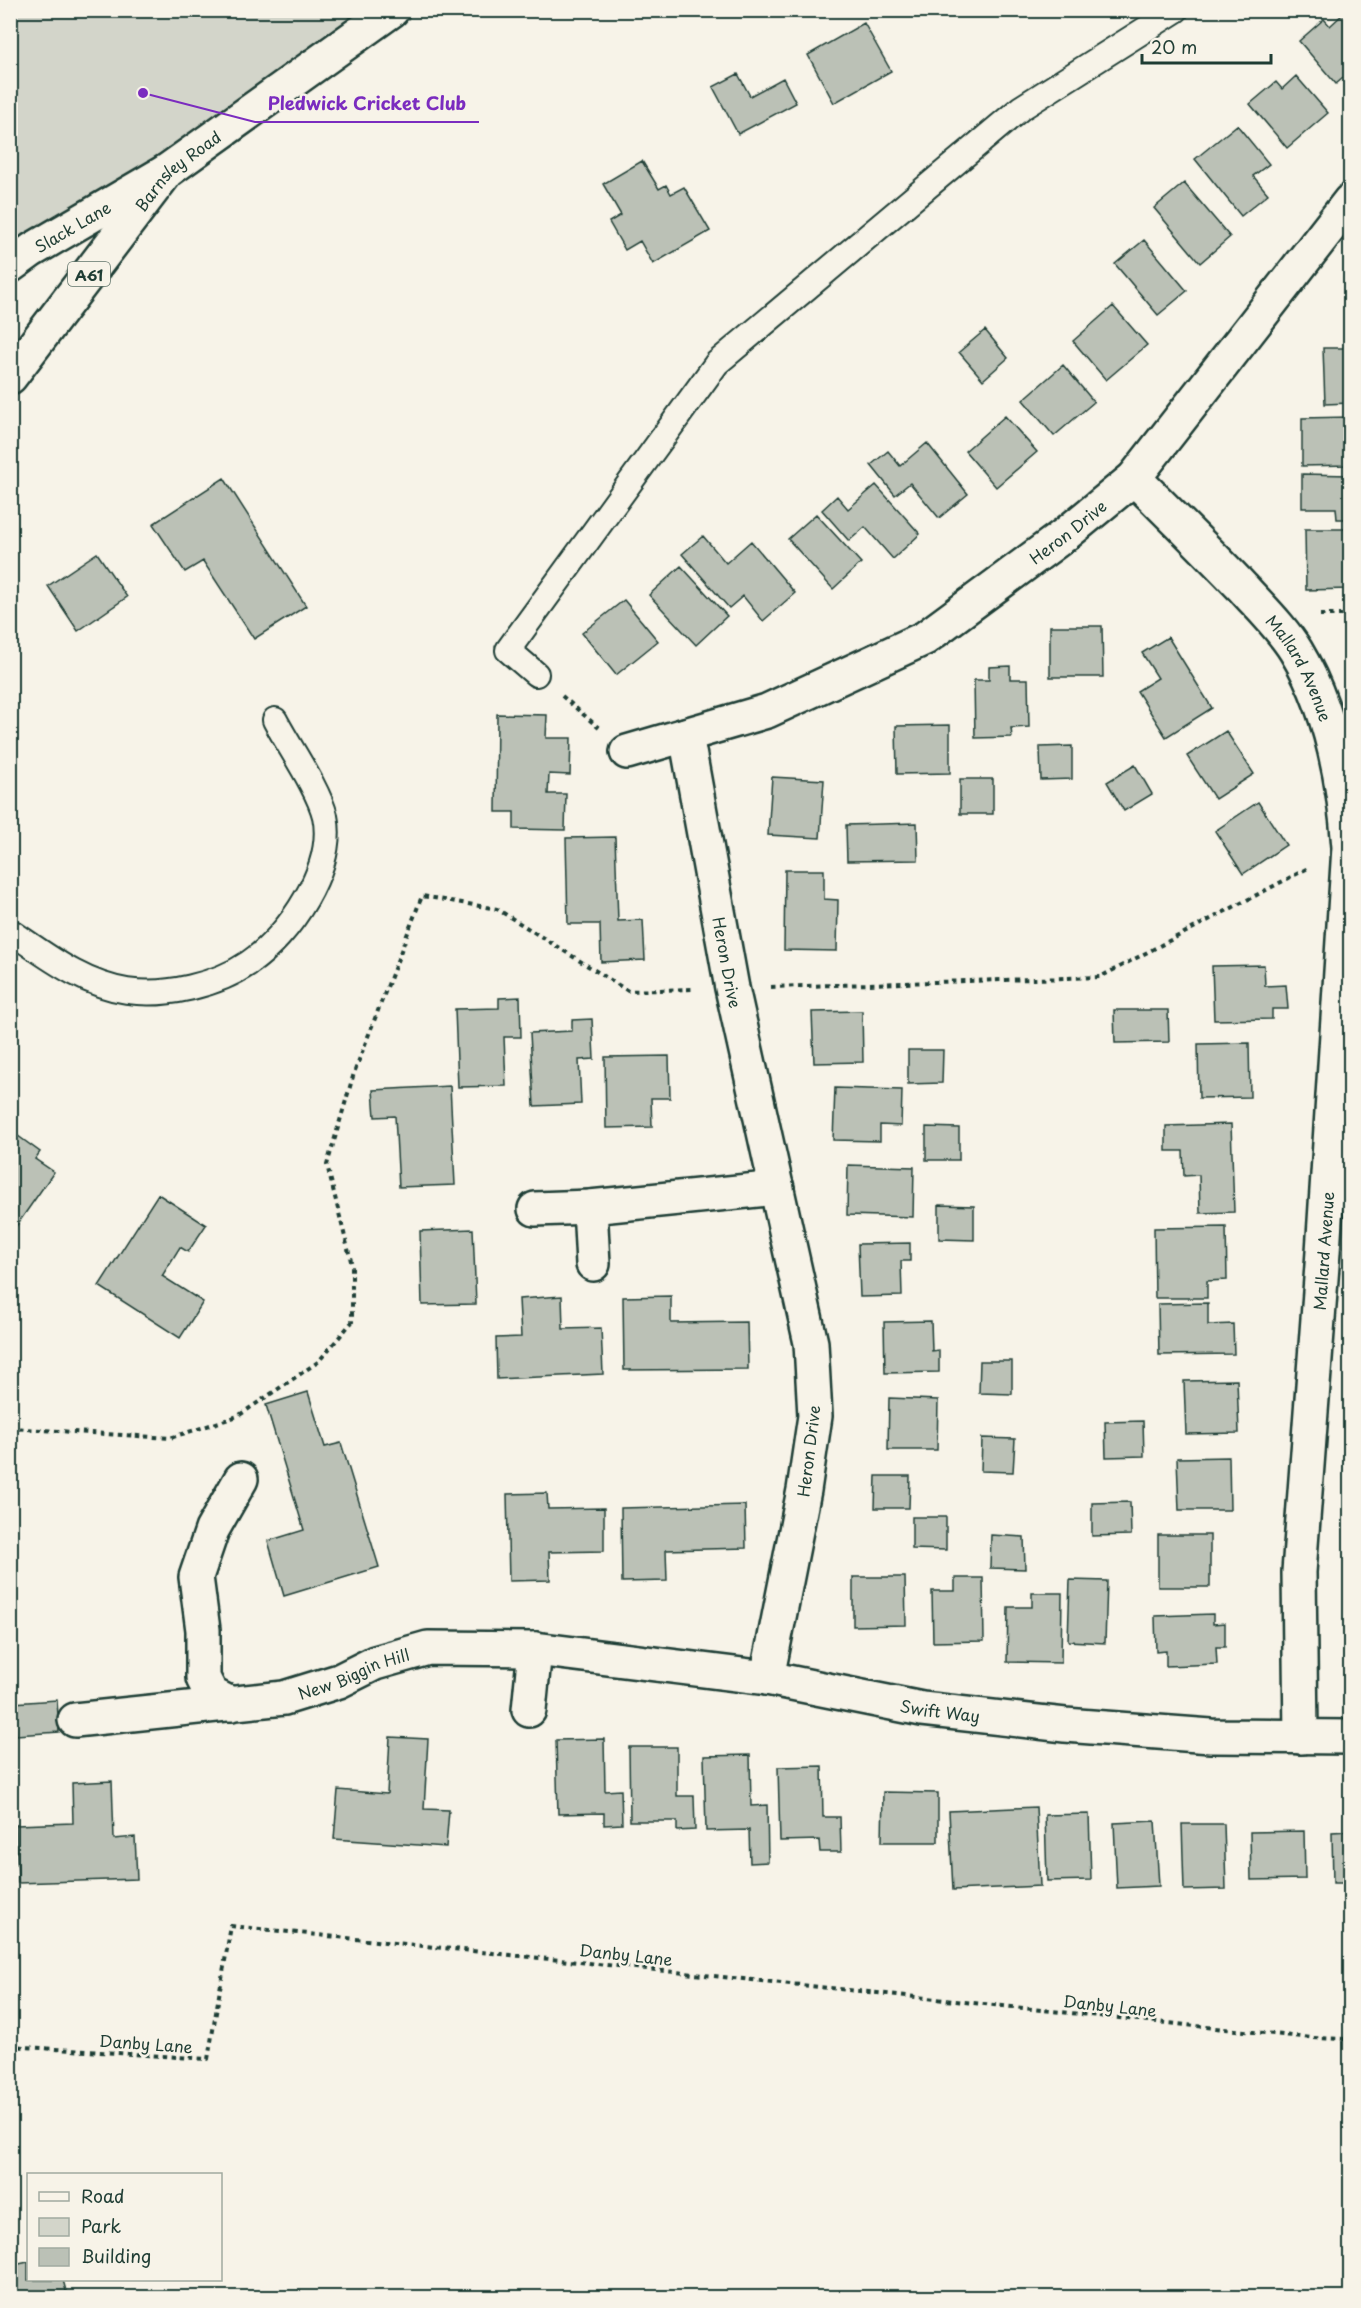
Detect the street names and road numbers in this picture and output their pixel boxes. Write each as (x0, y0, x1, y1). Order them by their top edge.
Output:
street label: Barnsley Road (129, 124, 226, 216)
street label: Slack Lane (30, 195, 115, 258)
road number: A61 (68, 262, 110, 286)
street label: Heron Drive (1024, 494, 1111, 569)
street label: Mallard Avenue (1261, 609, 1338, 725)
street label: Heron Drive (707, 915, 748, 1010)
street label: Mallard Avenue (1307, 1191, 1339, 1311)
street label: Heron Drive (790, 1404, 826, 1498)
street label: New Biggin Hill (295, 1642, 412, 1705)
street label: Swift Way (898, 1693, 981, 1727)
street label: Danby Lane (578, 1937, 674, 1971)
street label: Danby Lane (1062, 1988, 1158, 2022)
street label: Danby Lane (98, 2028, 194, 2058)

